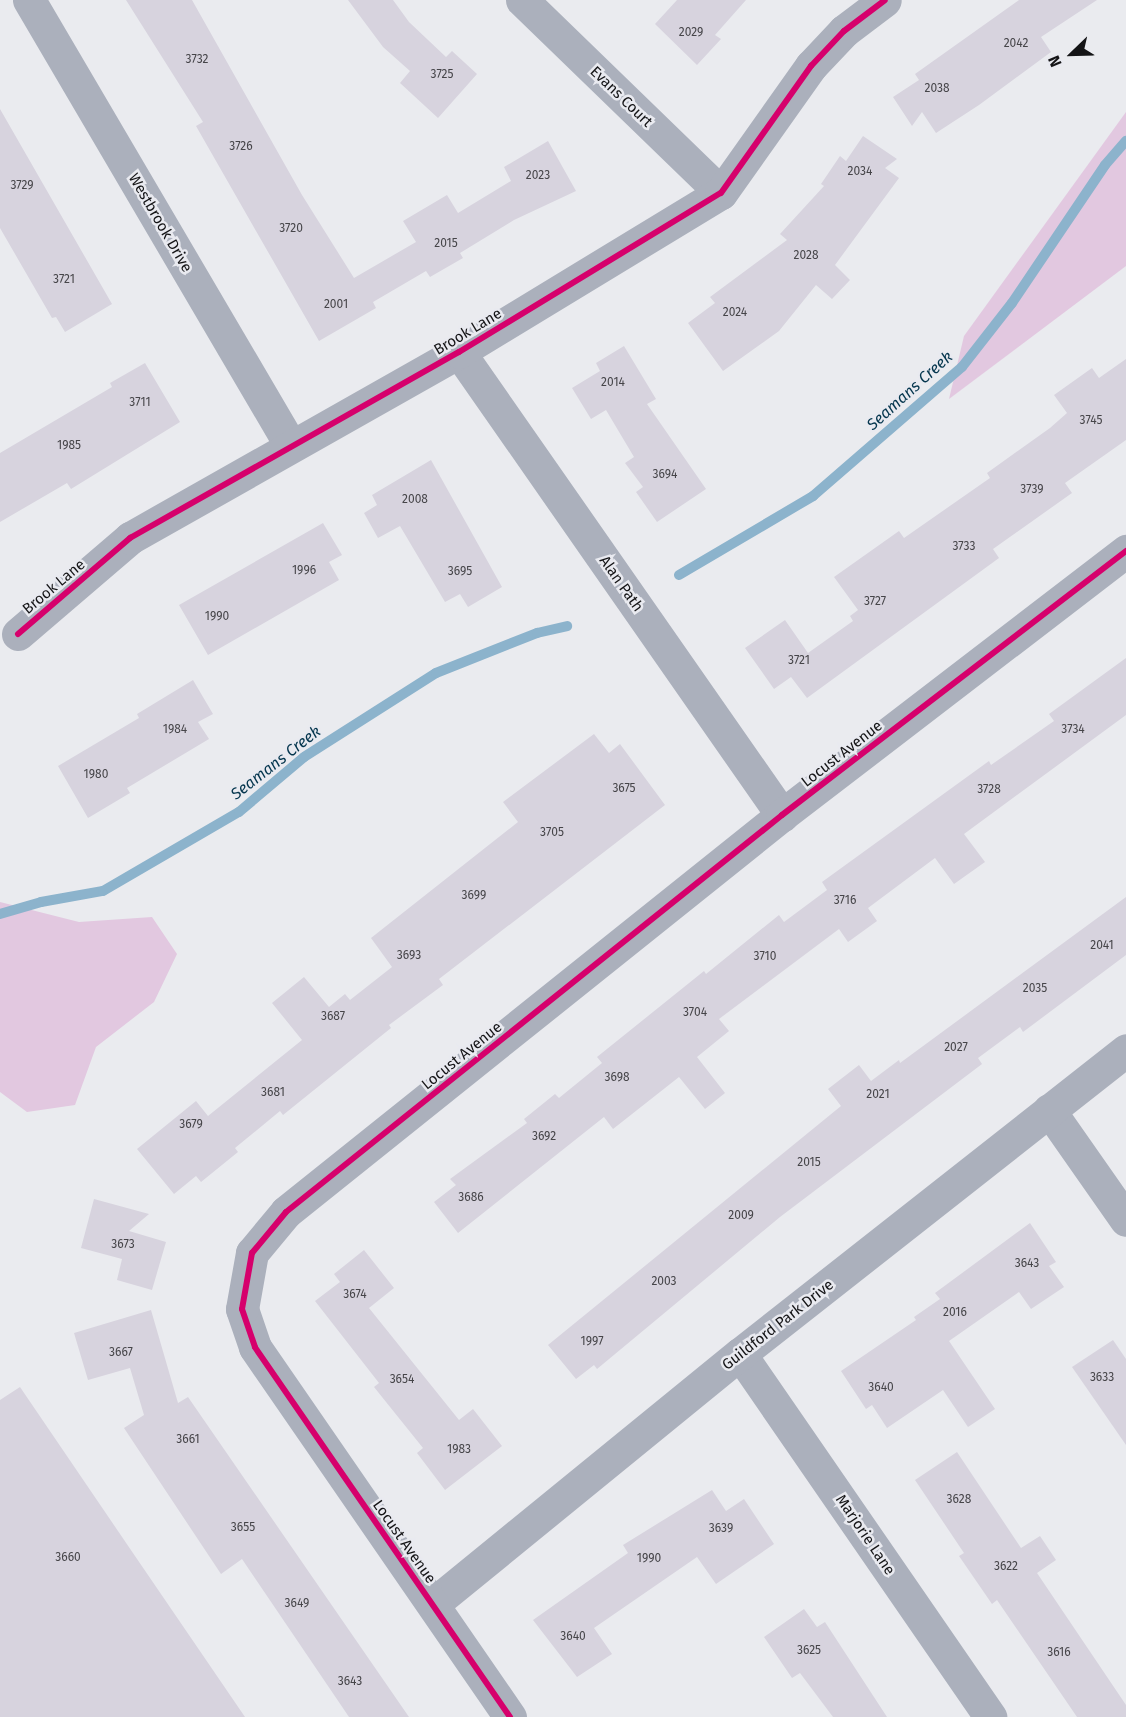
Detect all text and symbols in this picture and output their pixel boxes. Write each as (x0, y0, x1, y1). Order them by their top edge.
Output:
north arrow (1042, 24, 1102, 84)
house number: 2029 (679, 26, 703, 40)
house number: 2042 (1004, 37, 1028, 51)
house number: 3732 (186, 53, 208, 67)
text: N (1044, 53, 1066, 70)
street label: Evans Court (586, 63, 656, 131)
house number: 3725 (430, 68, 454, 82)
house number: 2038 (924, 82, 950, 96)
house number: 3726 (229, 140, 253, 154)
house number: 2034 (848, 165, 872, 179)
house number: 2023 (526, 169, 550, 183)
street label: Westbrook Drive (124, 170, 196, 276)
house number: 3729 (10, 179, 34, 193)
house number: 3720 (279, 222, 303, 236)
house number: 2015 (434, 237, 458, 251)
house number: 2028 (793, 249, 819, 263)
house number: 3721 (53, 273, 75, 287)
house number: 2001 (324, 298, 348, 312)
street label: Brook Lane (431, 305, 505, 359)
house number: 2024 (723, 306, 747, 320)
water label: Seamans Creek (863, 347, 957, 435)
house number: 2014 (601, 376, 625, 390)
house number: 3711 (129, 396, 151, 410)
house number: 3745 (1079, 414, 1103, 428)
house number: 1985 (57, 439, 81, 453)
house number: 3694 (653, 468, 677, 482)
house number: 3739 (1020, 483, 1044, 497)
house number: 2008 (402, 493, 428, 507)
house number: 3733 (952, 540, 976, 554)
street label: Alan Path (595, 553, 647, 615)
street label: Brook Lane (19, 556, 89, 618)
house number: 1996 (292, 564, 316, 578)
house number: 3695 (448, 565, 472, 579)
house number: 3727 (864, 595, 886, 609)
house number: 1990 (205, 610, 229, 624)
house number: 3721 (788, 654, 810, 668)
street label: Locust Avenue (798, 717, 886, 791)
water label: Seamans Creek (227, 722, 325, 804)
house number: 1984 (163, 723, 187, 737)
house number: 3734 (1061, 723, 1085, 737)
house number: 1980 (84, 768, 108, 782)
house number: 3675 (612, 782, 636, 796)
house number: 3728 (977, 783, 1001, 797)
house number: 3705 (540, 826, 564, 840)
house number: 3699 (462, 889, 486, 903)
house number: 3716 (834, 894, 856, 908)
house number: 2041 (1090, 939, 1114, 953)
house number: 3693 (397, 949, 421, 963)
house number: 3710 (754, 950, 776, 964)
house number: 2035 (1023, 982, 1047, 996)
house number: 3704 (683, 1006, 707, 1020)
house number: 3687 (321, 1010, 345, 1024)
street label: Locust Avenue (418, 1018, 506, 1094)
house number: 2027 (944, 1041, 968, 1055)
house number: 3698 (604, 1071, 630, 1085)
house number: 3681 (261, 1086, 285, 1100)
house number: 2021 (866, 1088, 890, 1102)
house number: 3679 (179, 1118, 203, 1132)
house number: 3692 (532, 1130, 556, 1144)
house number: 2015 (797, 1156, 821, 1170)
house number: 3686 (458, 1191, 484, 1205)
house number: 2009 (728, 1209, 754, 1223)
house number: 3673 (111, 1238, 135, 1252)
house number: 3643 (1015, 1257, 1039, 1271)
house number: 2003 (651, 1275, 677, 1289)
street label: Guildford Park Drive (719, 1276, 837, 1374)
house number: 3674 (343, 1288, 367, 1302)
house number: 2016 (943, 1306, 967, 1320)
house number: 1997 (581, 1335, 603, 1349)
house number: 3667 (109, 1346, 133, 1360)
house number: 3633 (1090, 1371, 1114, 1385)
house number: 3654 (390, 1373, 414, 1387)
house number: 3640 (868, 1381, 894, 1395)
house number: 3661 (176, 1433, 200, 1447)
house number: 1983 (447, 1443, 471, 1457)
street label: Marjorie Lane (832, 1491, 898, 1579)
house number: 3628 (947, 1493, 971, 1507)
street label: Locust Avenue (369, 1497, 439, 1587)
house number: 3655 (231, 1521, 255, 1535)
house number: 3639 (709, 1522, 733, 1536)
house number: 3660 (55, 1551, 81, 1565)
house number: 1990 (637, 1552, 661, 1566)
house number: 3622 (994, 1560, 1018, 1574)
house number: 3649 (285, 1597, 309, 1611)
house number: 3640 (560, 1630, 586, 1644)
house number: 3625 (797, 1644, 821, 1658)
house number: 3616 (1047, 1646, 1071, 1660)
house number: 3643 (338, 1675, 362, 1689)

